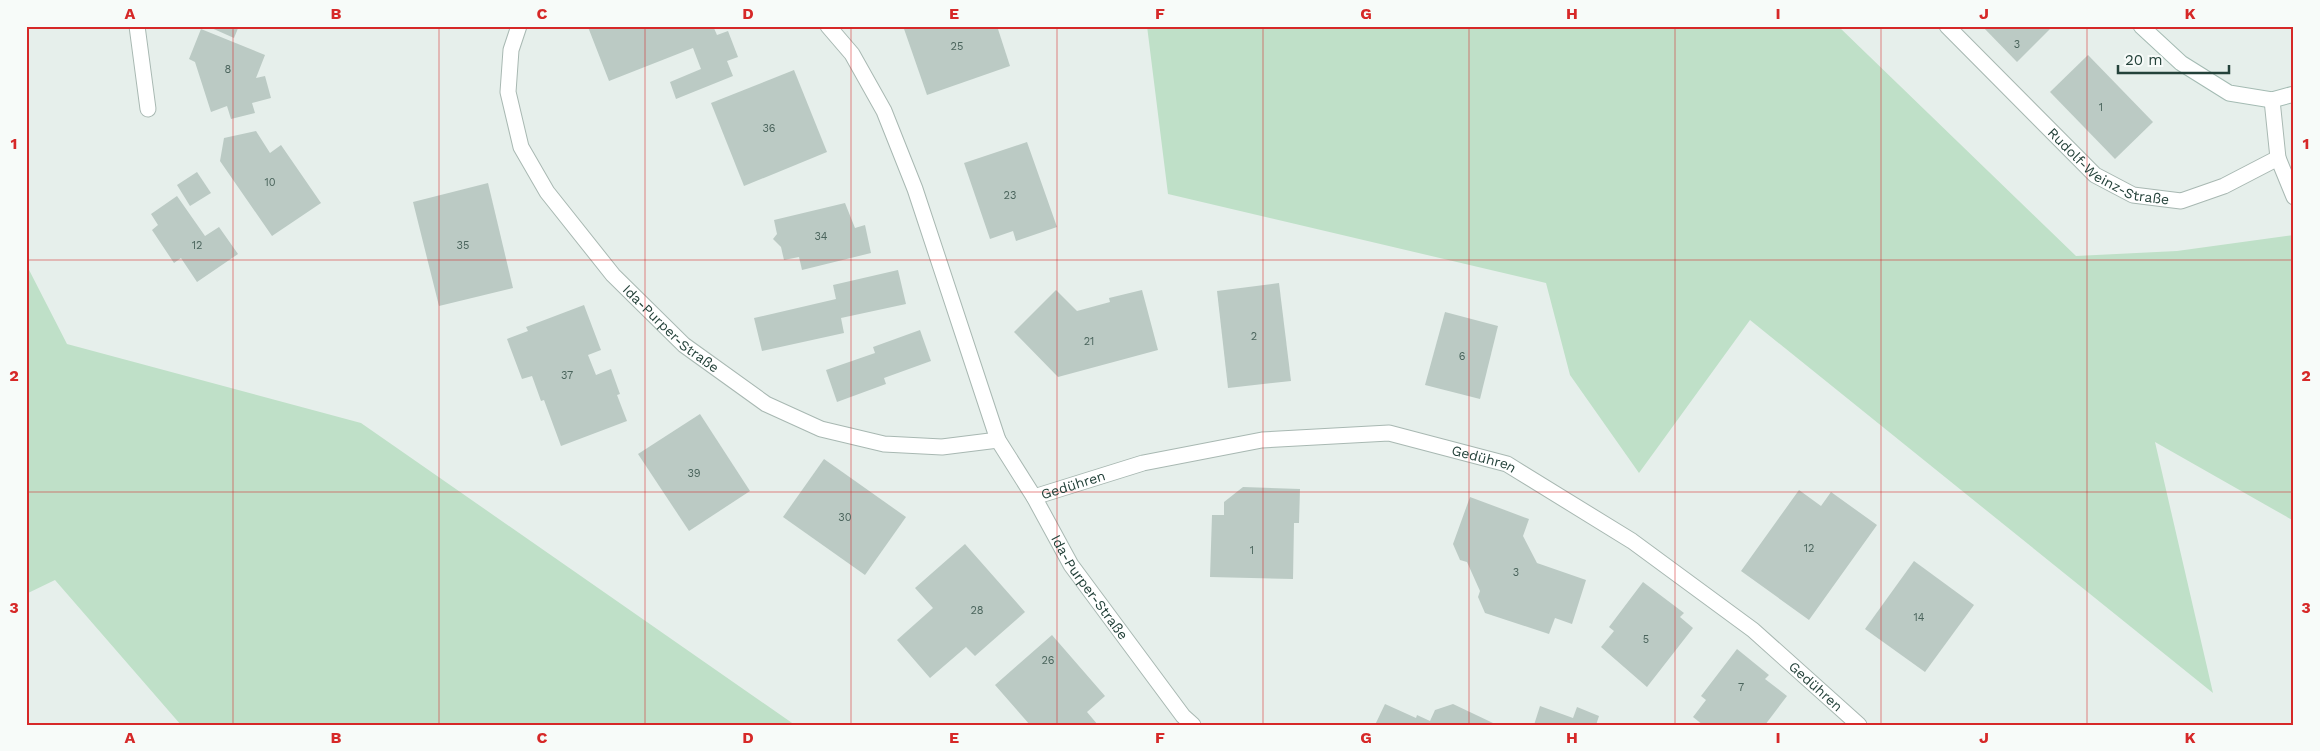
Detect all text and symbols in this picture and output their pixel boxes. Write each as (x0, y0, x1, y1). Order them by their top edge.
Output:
text: A (125, 4, 136, 23)
text: B (331, 4, 342, 23)
text: C (537, 4, 548, 23)
text: D (742, 4, 754, 23)
text: E (949, 4, 959, 23)
text: F (1155, 4, 1165, 23)
text: G (1360, 4, 1372, 23)
text: H (1566, 4, 1578, 23)
text: I (1775, 4, 1781, 23)
text: J (1979, 4, 1989, 23)
text: K (2184, 4, 2196, 23)
house number: 3 (2014, 38, 2020, 51)
house number: 25 (951, 40, 963, 53)
scale bar (2118, 42, 2229, 74)
text: 20 m (2125, 51, 2163, 69)
house number: 8 (225, 63, 232, 76)
house number: 1 (2099, 101, 2103, 114)
house number: 36 (762, 122, 776, 135)
street label: Rudolf-Weinz-Straße (2045, 124, 2170, 207)
text: 1 (11, 134, 17, 153)
text: 1 (2303, 134, 2309, 153)
house number: 10 (264, 176, 276, 189)
house number: 23 (1004, 189, 1016, 202)
house number: 34 (814, 230, 828, 243)
house number: 12 (192, 239, 202, 252)
house number: 35 (457, 239, 469, 252)
street label: Ida-Purper-Straße (620, 281, 722, 376)
house number: 2 (1251, 330, 1257, 343)
house number: 21 (1084, 335, 1094, 348)
house number: 6 (1459, 350, 1466, 363)
text: 2 (9, 366, 19, 385)
text: 2 (2301, 366, 2311, 385)
house number: 37 (561, 369, 573, 382)
street label: Gedühren (1450, 442, 1519, 476)
house number: 39 (687, 467, 701, 480)
street label: Gedühren (1039, 467, 1107, 502)
house number: 30 (838, 511, 852, 524)
street label: Ida-Purper-Straße (1048, 532, 1131, 643)
house number: 12 (1804, 542, 1814, 555)
house number: 1 (1250, 544, 1254, 557)
house number: 3 (1513, 566, 1519, 579)
text: 3 (9, 598, 19, 617)
text: 3 (2301, 598, 2311, 617)
house number: 28 (970, 604, 984, 617)
house number: 14 (1913, 611, 1925, 624)
house number: 5 (1643, 633, 1649, 646)
house number: 26 (1041, 654, 1055, 667)
street label: Gedühren (1786, 658, 1846, 715)
house number: 7 (1738, 681, 1744, 694)
text: A (125, 728, 136, 747)
text: B (331, 728, 342, 747)
text: C (537, 728, 548, 747)
text: D (742, 728, 754, 747)
text: E (949, 728, 959, 747)
text: F (1155, 728, 1165, 747)
text: G (1360, 728, 1372, 747)
text: H (1566, 728, 1578, 747)
text: I (1775, 728, 1781, 747)
text: J (1979, 728, 1989, 747)
text: K (2184, 728, 2196, 747)

